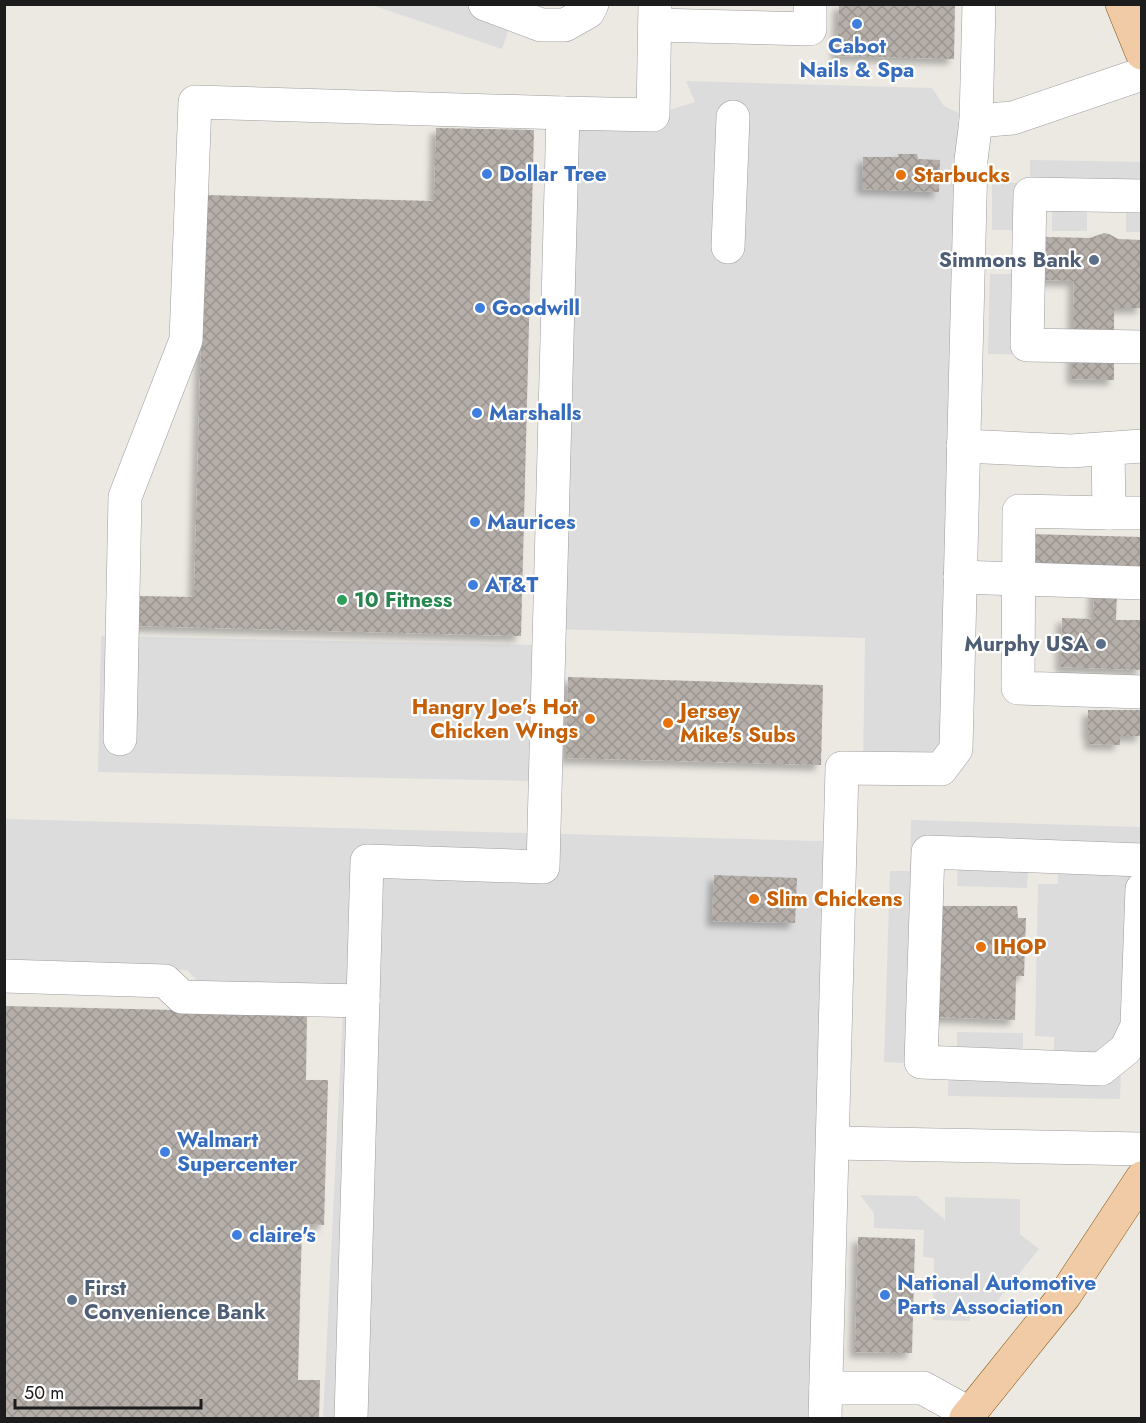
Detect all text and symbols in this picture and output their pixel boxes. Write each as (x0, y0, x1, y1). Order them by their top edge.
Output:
marker: Cabot Nails & Spa (850, 17, 864, 31)
place label: Cabot Nails & Spa (800, 31, 914, 85)
place label: Dollar Tree (499, 159, 607, 189)
place label: Starbucks (913, 160, 1010, 190)
marker: Dollar Tree (480, 167, 494, 181)
marker: Starbucks (894, 168, 908, 182)
place label: Simmons Bank (939, 245, 1082, 275)
marker: Simmons Bank (1087, 253, 1101, 267)
place label: Goodwill (492, 293, 580, 323)
marker: Goodwill (473, 301, 487, 315)
place label: Marshalls (489, 398, 582, 428)
marker: Marshalls (470, 406, 484, 420)
place label: Maurices (487, 507, 576, 537)
marker: Maurices (468, 515, 482, 529)
place label: AT&T (484, 570, 539, 600)
marker: AT&T (466, 578, 480, 592)
place label: 10 Fitness (354, 585, 453, 615)
marker: 10 Fitness (335, 593, 349, 607)
place label: Murphy USA (964, 629, 1090, 659)
marker: Murphy USA (1094, 637, 1108, 651)
place label: Hangry Joe’s Hot Chicken Wings (412, 692, 578, 746)
place label: Jersey Mike's Subs (676, 696, 796, 750)
marker: Hangry Joe’s Hot Chicken Wings (583, 712, 597, 726)
marker: Jersey Mike's Subs (661, 716, 675, 730)
place label: Slim Chickens (766, 884, 903, 914)
marker: Slim Chickens (747, 892, 761, 906)
place label: IHOP (993, 932, 1047, 962)
marker: IHOP (974, 940, 988, 954)
place label: Walmart Supercenter (177, 1125, 298, 1179)
marker: Walmart Supercenter (158, 1145, 172, 1159)
place label: claire's (249, 1220, 316, 1250)
marker: claire's (230, 1228, 244, 1242)
place label: National Automotive Parts Association (897, 1268, 1096, 1322)
place label: First Convenience Bank (84, 1273, 266, 1327)
marker: National Automotive Parts Association (878, 1288, 892, 1302)
marker: First Convenience Bank (65, 1293, 79, 1307)
scale bar (15, 1372, 201, 1410)
text: 50 m (24, 1380, 64, 1406)

